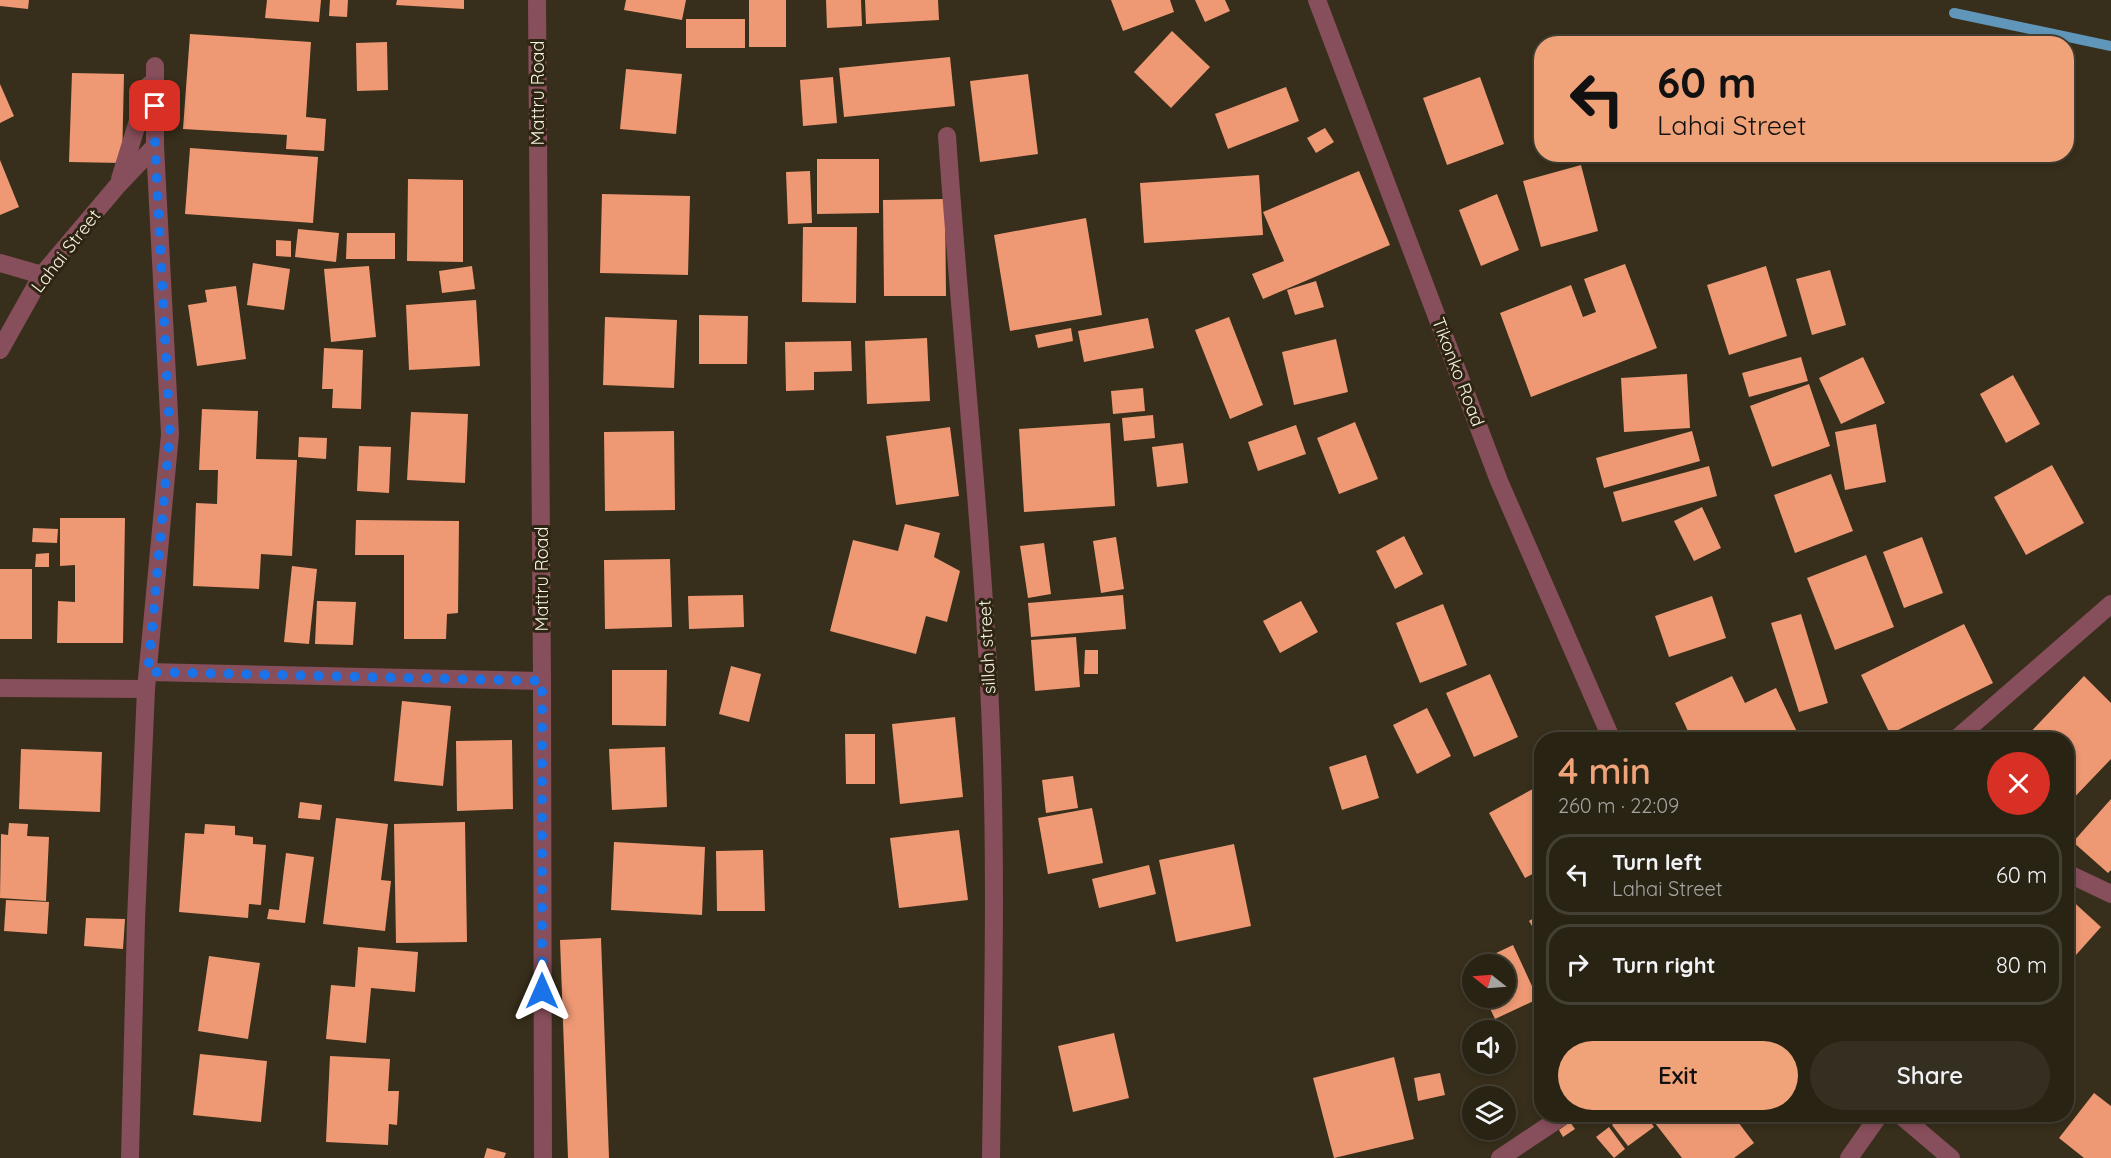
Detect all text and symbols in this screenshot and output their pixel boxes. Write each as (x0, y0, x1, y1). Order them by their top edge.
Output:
street label: Mattru Road (526, 41, 549, 145)
text: 60 m (1657, 56, 1757, 109)
icon: left (1558, 60, 1636, 138)
pin (129, 80, 180, 131)
icon: arrive (138, 89, 171, 122)
text: Lahai Street (1657, 108, 1806, 142)
street label: Lahai Street (26, 204, 105, 297)
street label: Tikonko Road (1427, 314, 1490, 430)
street label: Mattru Road (530, 527, 553, 631)
street label: sillah street (973, 599, 1000, 695)
text: 4 min (1558, 748, 1651, 793)
button: close (1987, 752, 2050, 815)
text: 260 m · 22:09 (1558, 793, 1679, 818)
text: Turn left (1612, 848, 1702, 876)
icon: left (1561, 858, 1594, 891)
text: 60 m (1996, 861, 2047, 889)
text: Lahai Street (1612, 876, 1723, 901)
icon: right (1561, 948, 1594, 981)
text: Turn right (1612, 951, 1716, 979)
text: 80 m (1996, 951, 2047, 979)
north arrow (1462, 954, 1516, 1008)
map controls (1462, 954, 1516, 1140)
position arrow (510, 959, 574, 1023)
button: sound (1462, 1020, 1516, 1074)
button: Exit (1558, 1041, 1798, 1110)
button: Share (1810, 1041, 2050, 1110)
button: layers (1462, 1086, 1516, 1140)

